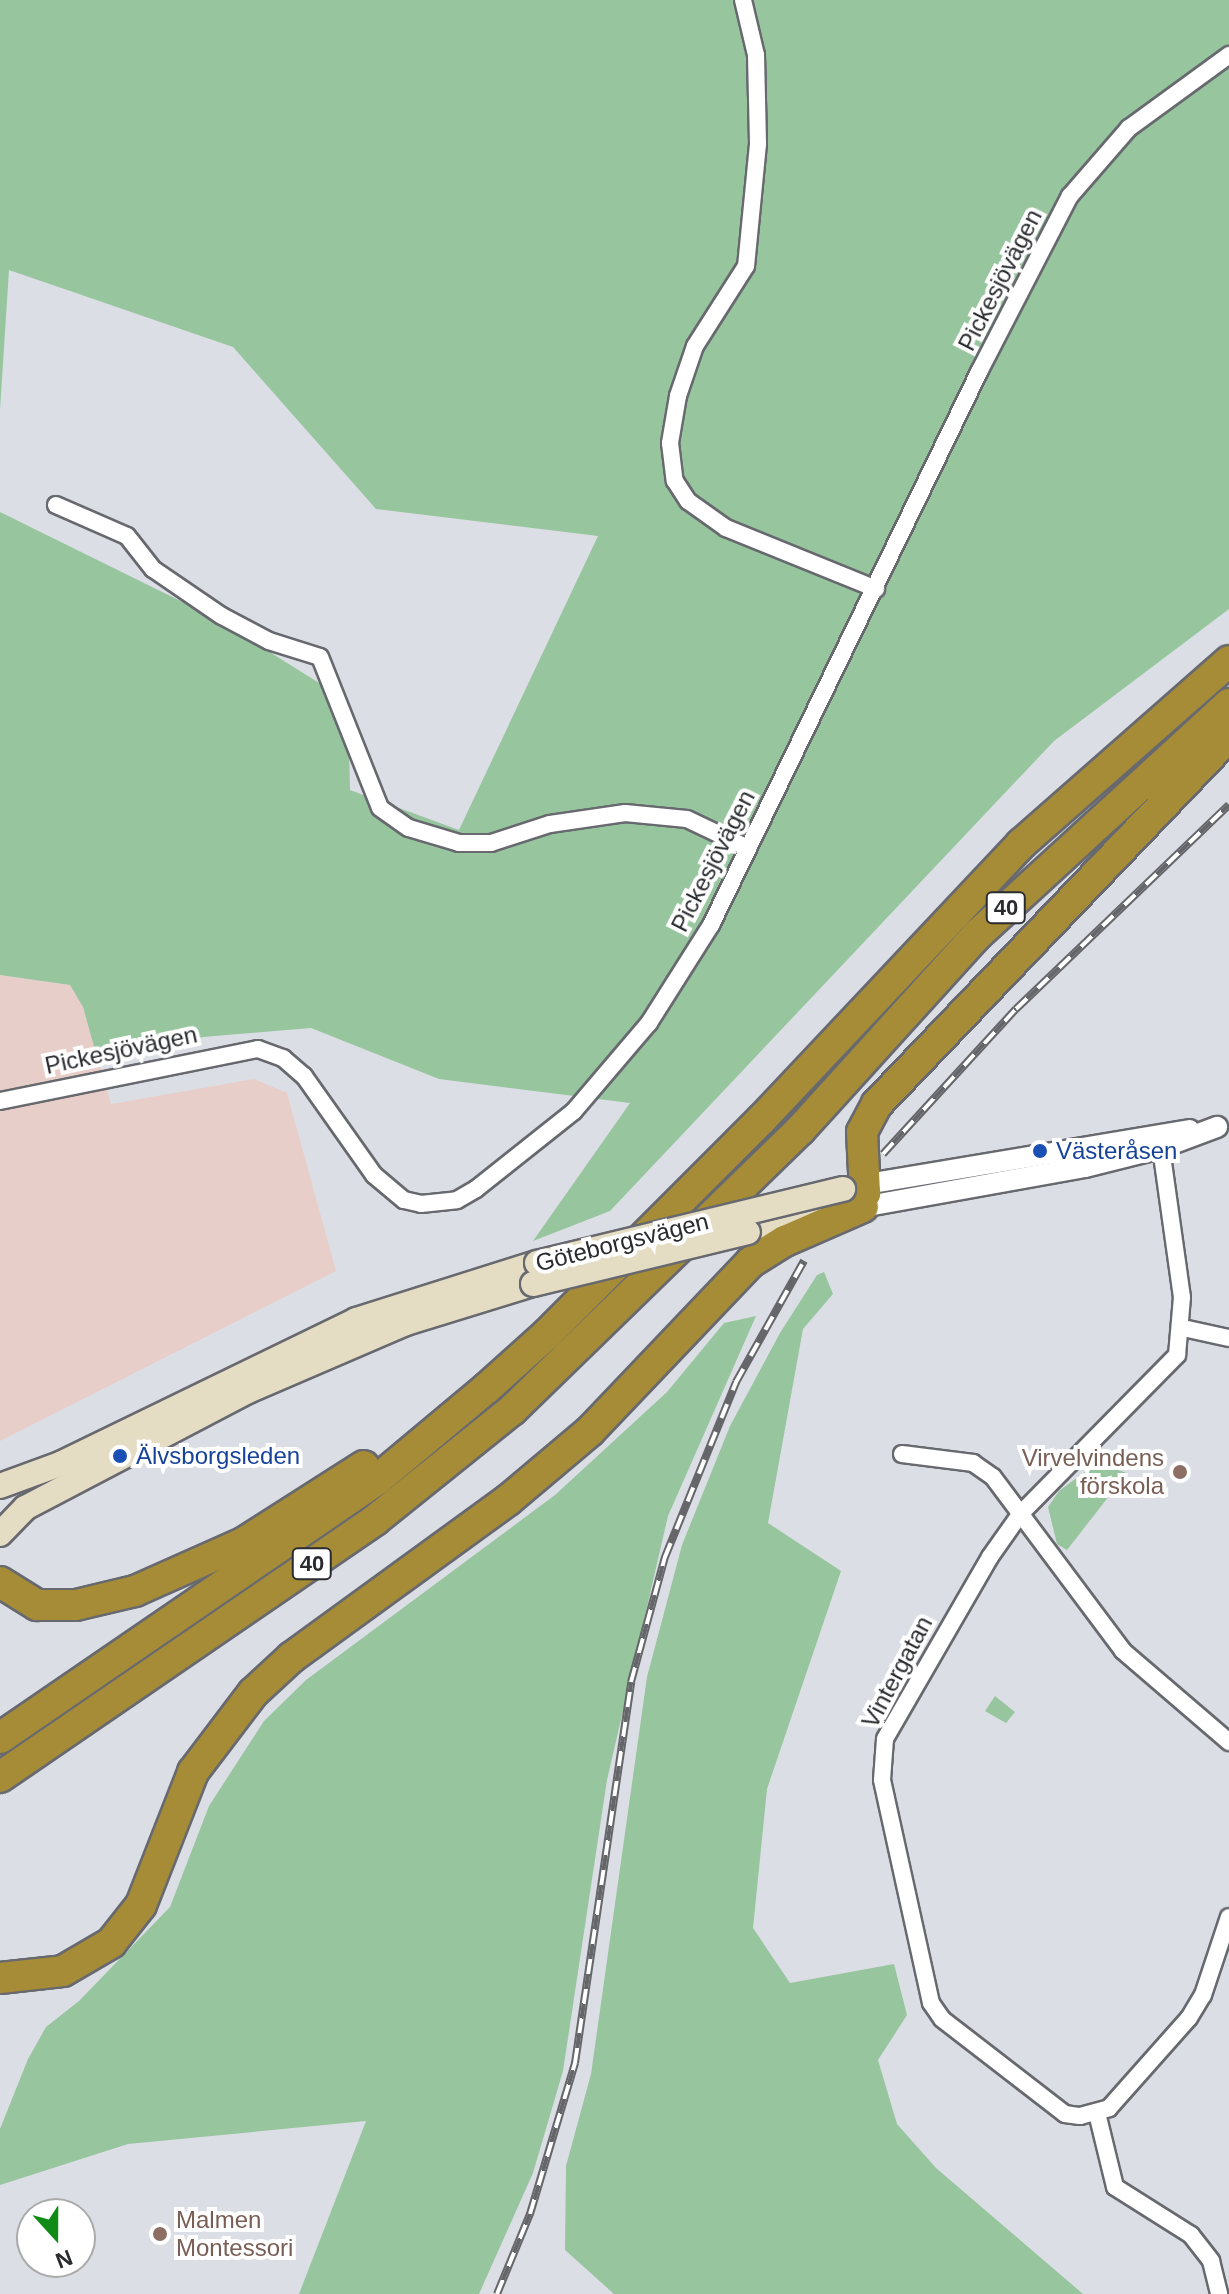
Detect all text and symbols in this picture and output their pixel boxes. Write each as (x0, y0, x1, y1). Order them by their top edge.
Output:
street label: Pickesjövägen (952, 205, 1048, 355)
street label: Pickesjövägen (665, 786, 761, 936)
road number: 40 (984, 890, 1028, 926)
street label: Pickesjövägen (42, 1020, 200, 1080)
place label: Västeråsen (1056, 1137, 1177, 1165)
marker: Västeråsen (1031, 1142, 1049, 1160)
street label: Göteborgsvägen (532, 1207, 712, 1277)
place label: Älvsborgsleden (136, 1442, 300, 1470)
place label: Virvelvindens förskola (1022, 1444, 1164, 1500)
marker: Älvsborgsleden (111, 1447, 129, 1465)
marker: Virvelvindens förskola (1171, 1463, 1189, 1481)
road number: 40 (290, 1546, 334, 1582)
street label: Vintergatan (856, 1611, 938, 1733)
north arrow (16, 2198, 96, 2278)
place label: Malmen Montessori (176, 2206, 293, 2262)
marker: Malmen Montessori (151, 2225, 169, 2243)
text: N (52, 2244, 76, 2274)

